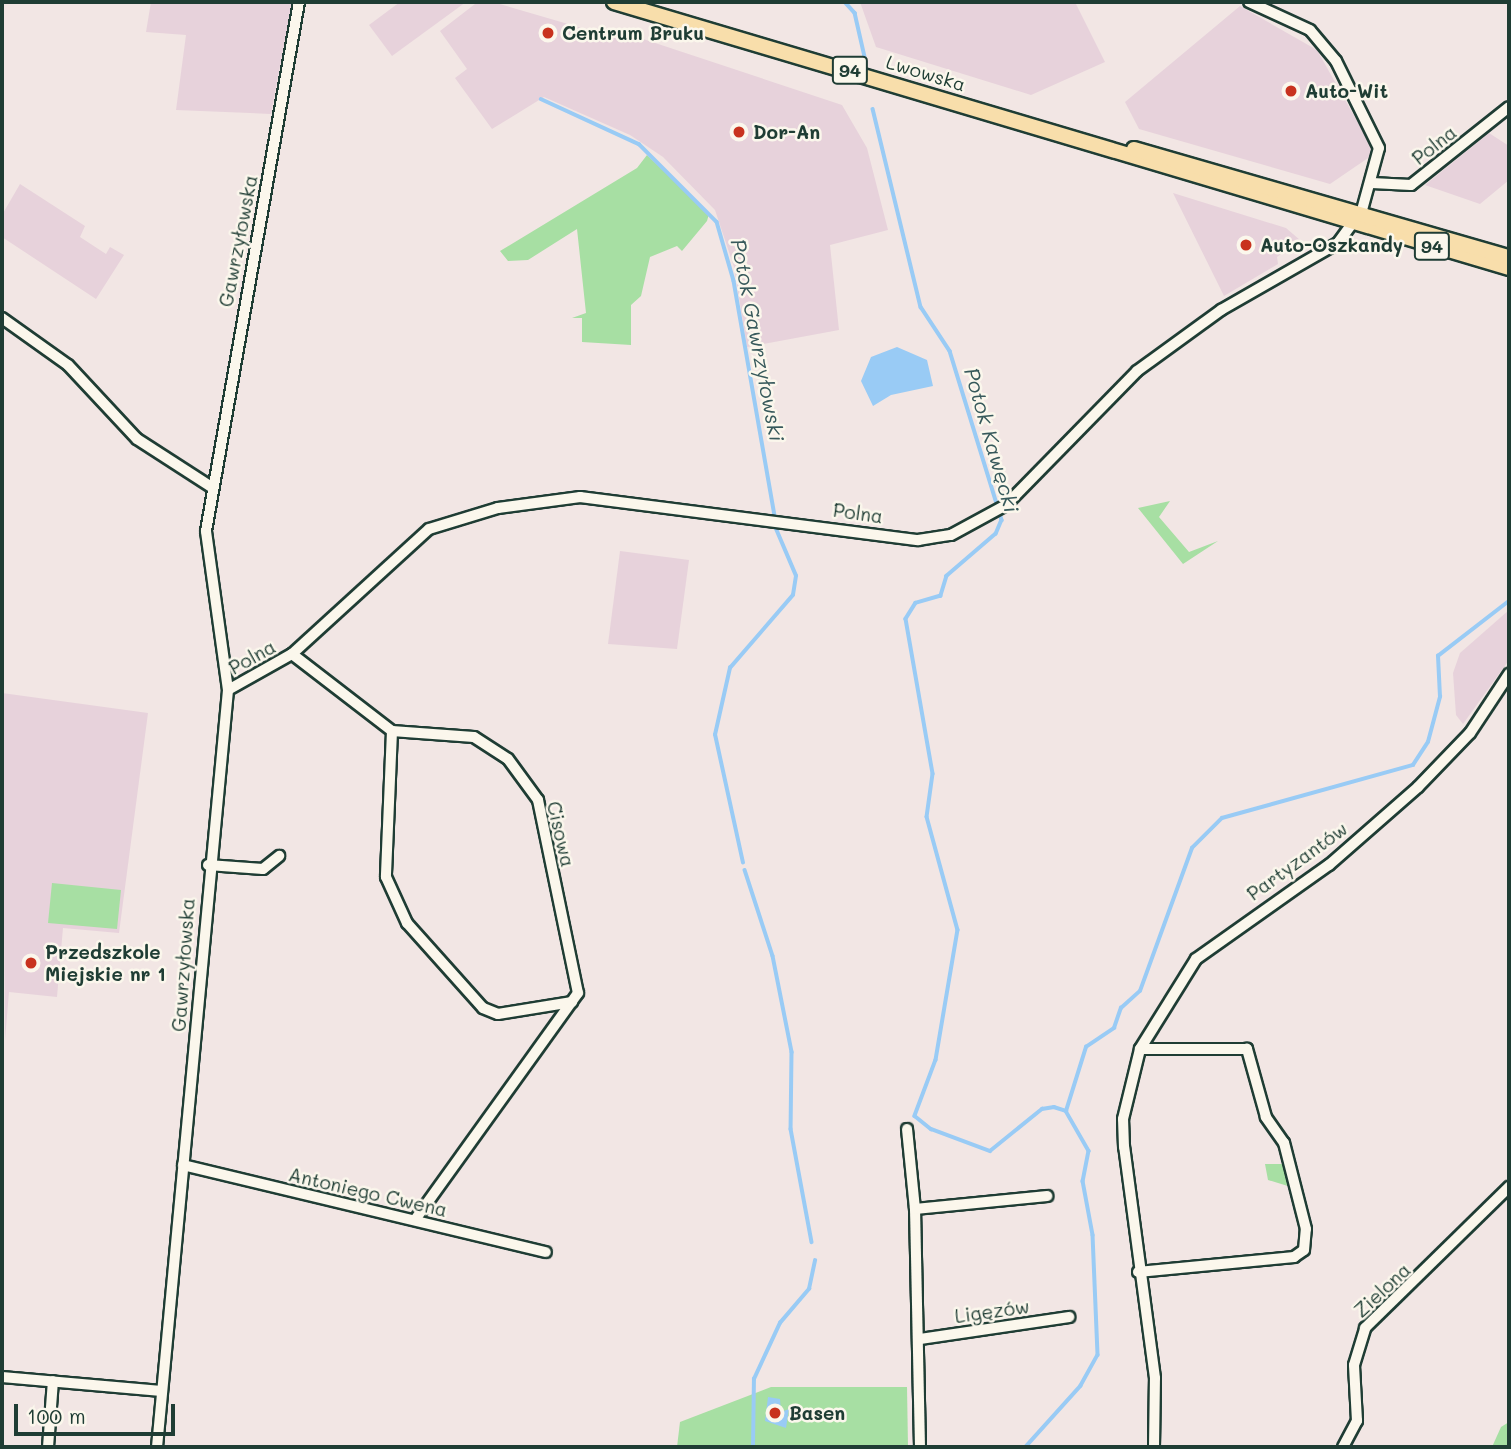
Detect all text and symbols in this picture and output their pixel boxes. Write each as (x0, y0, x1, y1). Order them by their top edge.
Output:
place label: Centrum Bruku (562, 22, 704, 44)
marker: Centrum Bruku (540, 25, 556, 41)
street label: Lwowska (884, 50, 968, 96)
road number: 94 (831, 56, 869, 84)
place label: Auto-Wit (1305, 80, 1388, 102)
marker: Auto-Wit (1283, 83, 1299, 99)
place label: Dor-An (753, 121, 820, 143)
street label: Polna (1407, 121, 1461, 169)
marker: Dor-An (731, 124, 747, 140)
street label: Gawrzyłowska (214, 173, 262, 309)
road number: 94 (1413, 232, 1451, 260)
place label: Auto-Oszkandy (1260, 234, 1403, 256)
water label: Potok Gawrzyłowski (726, 236, 790, 444)
marker: Auto-Oszkandy (1238, 237, 1254, 253)
water label: Potok Kawęcki (959, 364, 1025, 516)
street label: Polna (832, 498, 884, 528)
street label: Polna (225, 635, 279, 679)
street label: Cisowa (542, 799, 580, 869)
street label: Partyzantów (1242, 817, 1352, 905)
street label: Gawrzyłowska (167, 897, 199, 1033)
place label: Przedszkole Miejskie nr 1 (45, 941, 166, 985)
marker: Przedszkole Miejskie nr 1 (23, 955, 39, 971)
street label: Antoniego Cwena (286, 1163, 450, 1221)
street label: Zielona (1349, 1258, 1415, 1322)
street label: Ligęzów (953, 1294, 1031, 1328)
scale bar (18, 1390, 178, 1434)
text: 100 m (27, 1402, 86, 1429)
place label: Basen (789, 1402, 845, 1424)
marker: Basen (767, 1405, 783, 1421)

